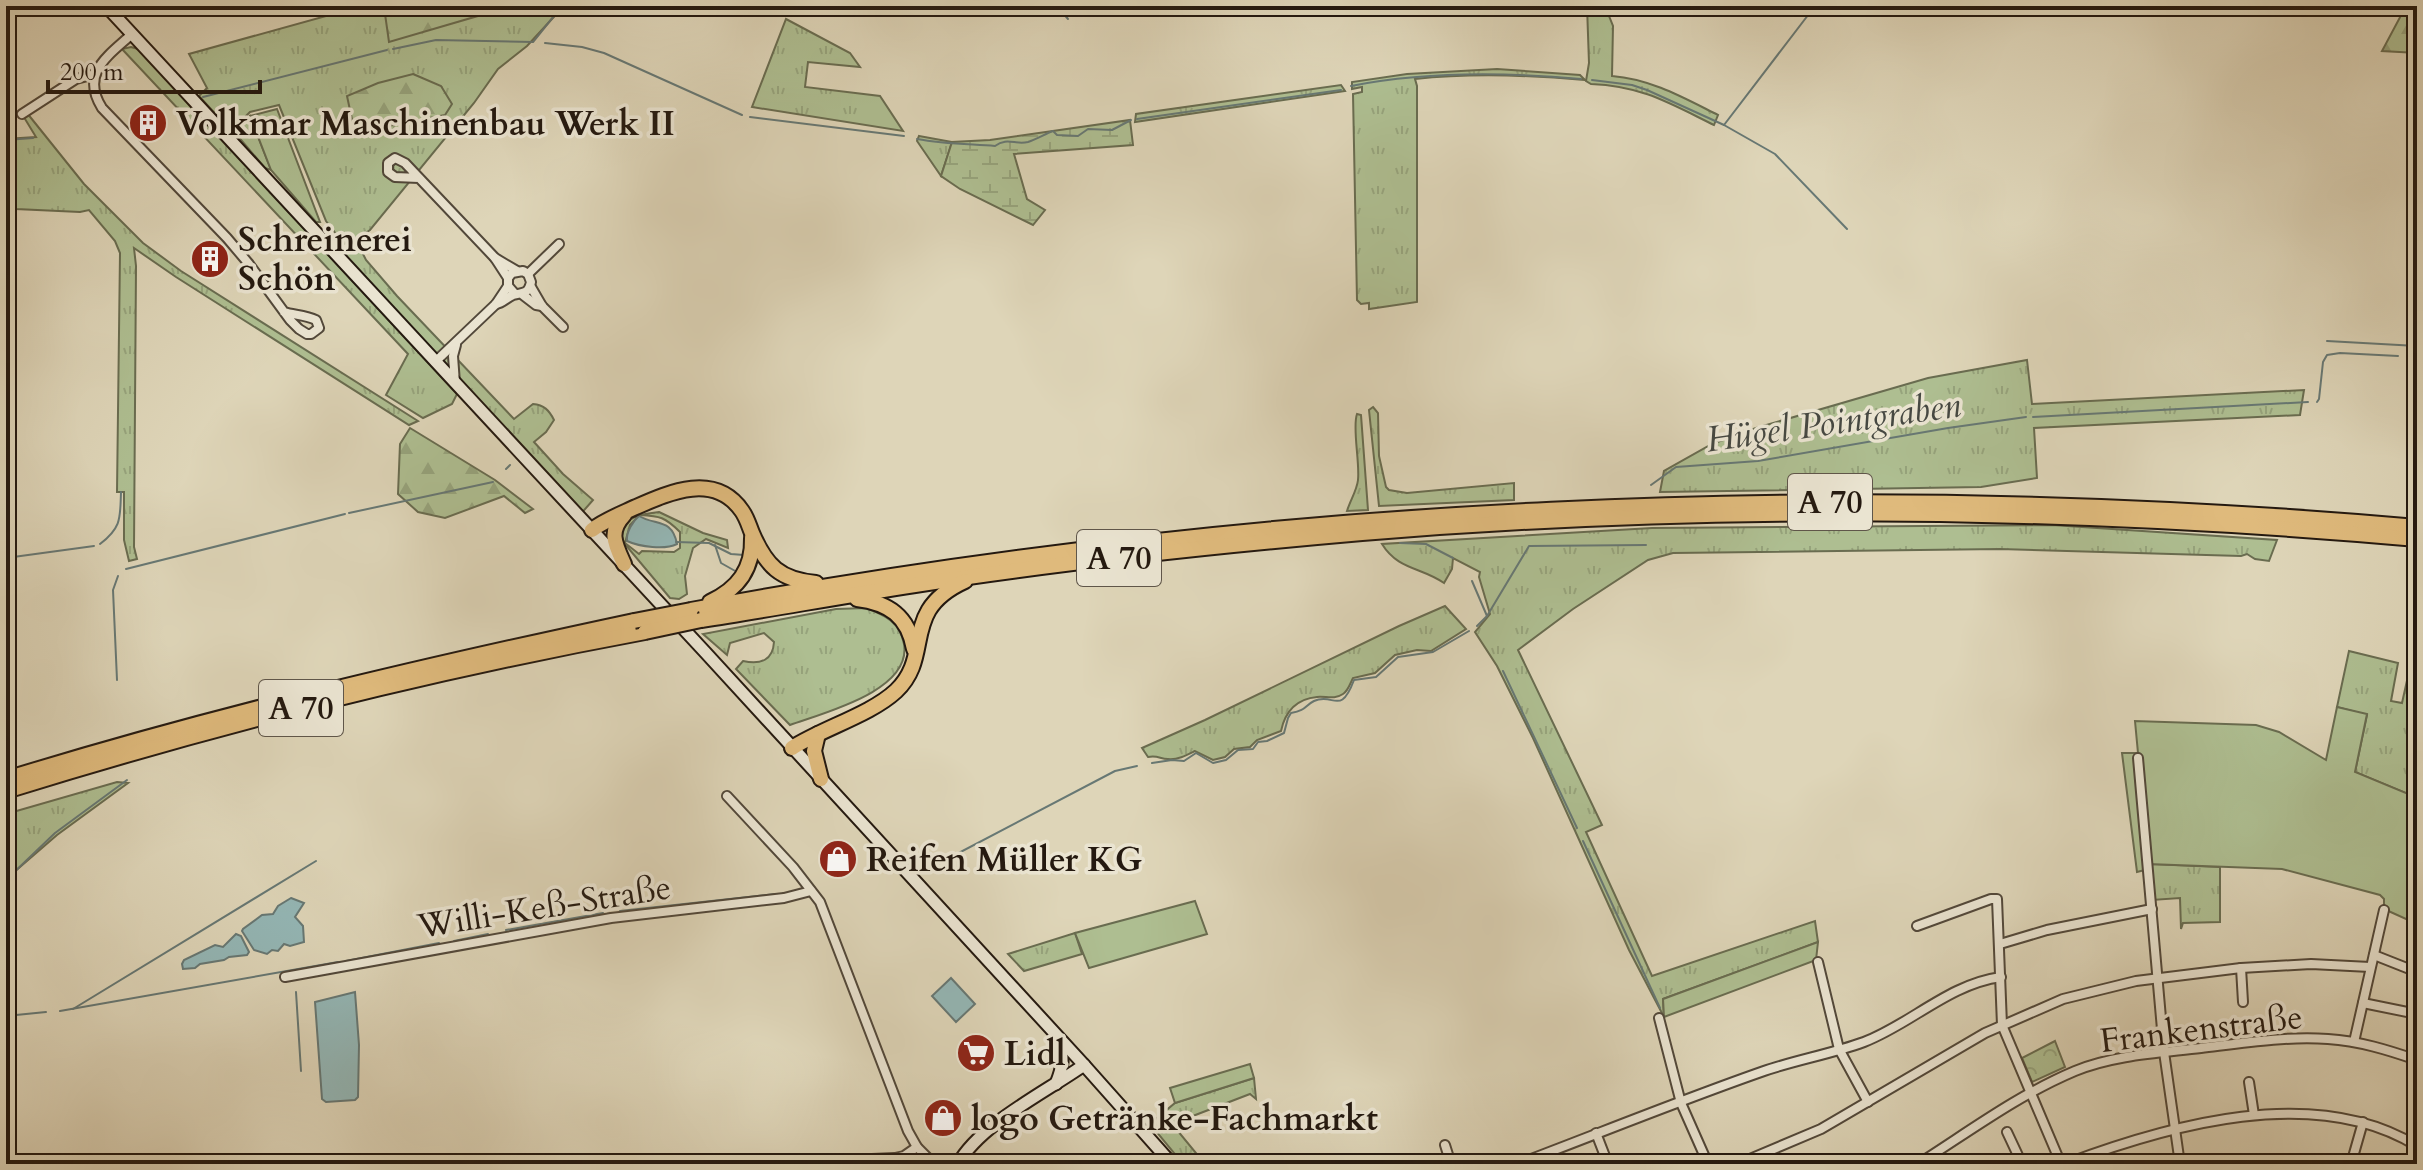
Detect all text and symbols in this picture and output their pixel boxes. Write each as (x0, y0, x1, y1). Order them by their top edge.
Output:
scale bar (48, 44, 260, 94)
text: 200 m (60, 56, 124, 89)
place label: Volkmar Maschinenbau Werk II (176, 101, 675, 147)
building icon: Volkmar Maschinenbau Werk II (127, 102, 169, 144)
place label: Schreinerei Schön (238, 217, 412, 302)
building icon: Schreinerei Schön (189, 238, 231, 280)
water label: Hügel Pointgraben (1703, 380, 1964, 465)
road number: A 70 (1788, 474, 1872, 530)
road number: A 70 (1077, 530, 1161, 586)
road number: A 70 (259, 680, 343, 736)
place label: Reifen Müller KG (866, 837, 1143, 883)
shop icon: Reifen Müller KG (817, 838, 859, 880)
street label: Willi-Keß-Straße (413, 864, 674, 950)
street label: Frankenstraße (2097, 994, 2305, 1064)
place label: Lidl (1004, 1031, 1066, 1077)
supermarket icon: Lidl (955, 1032, 997, 1074)
place label: logo Getränke-Fachmarkt (971, 1096, 1378, 1142)
shop icon: logo Getränke-Fachmarkt (922, 1097, 964, 1139)

